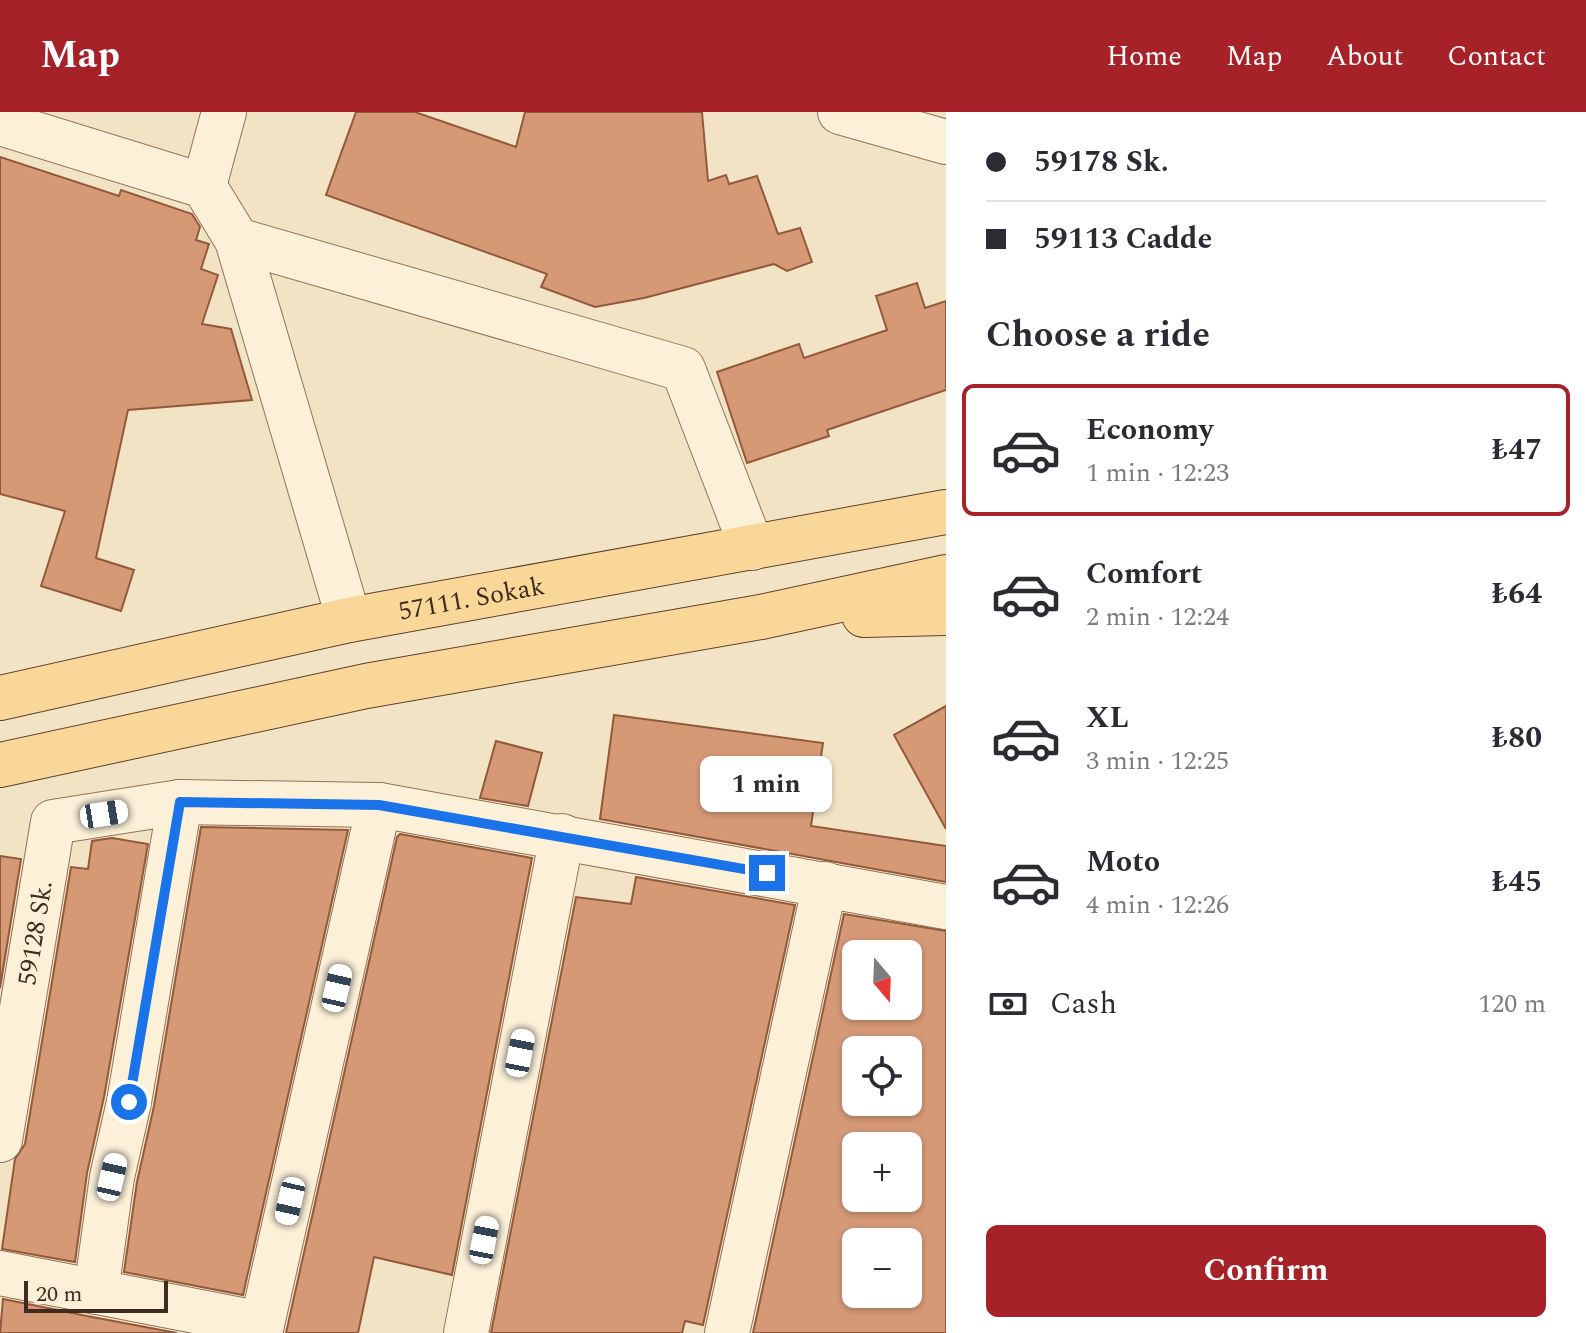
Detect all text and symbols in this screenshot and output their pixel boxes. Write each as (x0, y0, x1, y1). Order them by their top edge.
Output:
text: Map (40, 27, 120, 85)
text: Home (1106, 35, 1182, 78)
text: Map (1226, 35, 1282, 78)
text: About (1326, 35, 1403, 78)
text: Contact (1447, 35, 1546, 78)
text: 59178 Sk. (1034, 139, 1169, 185)
text: 59113 Cadde (1034, 216, 1212, 262)
text: Choose a ride (986, 308, 1210, 363)
text: Economy (1086, 407, 1213, 453)
icon: car (990, 414, 1062, 486)
text: ₺47 (1492, 427, 1542, 473)
text: 1 min · 12:23 (1086, 453, 1229, 493)
text: Comfort (1086, 551, 1202, 597)
icon: car (990, 558, 1062, 630)
street label: 57111. Sokak (395, 566, 548, 632)
text: ₺64 (1492, 571, 1542, 617)
text: 2 min · 12:24 (1086, 597, 1229, 637)
text: XL (1086, 695, 1129, 741)
icon: car (990, 702, 1062, 774)
text: ₺80 (1492, 715, 1542, 761)
text: 3 min · 12:25 (1086, 741, 1229, 781)
callout: 1 min (701, 757, 833, 813)
text: 1 min (731, 764, 801, 804)
car (78, 798, 130, 830)
text: Moto (1086, 839, 1160, 885)
icon: car (990, 846, 1062, 918)
route end (749, 855, 785, 891)
text: ₺45 (1492, 859, 1542, 905)
street label: 59128 Sk. (7, 878, 64, 989)
text: 4 min · 12:26 (1086, 885, 1229, 925)
north arrow (842, 940, 922, 1020)
map controls (842, 940, 922, 1308)
car (320, 962, 354, 1014)
text: Cash (1050, 981, 1117, 1027)
icon: cash (986, 982, 1030, 1026)
text: 120 m (1478, 984, 1546, 1024)
car (504, 1027, 536, 1079)
button: locate (842, 1036, 922, 1116)
route start (111, 1084, 147, 1120)
button: + (842, 1132, 922, 1212)
car (95, 1151, 129, 1203)
car (273, 1175, 307, 1227)
car (468, 1214, 500, 1266)
button: Confirm (986, 1225, 1546, 1317)
button: − (842, 1228, 922, 1308)
scale bar (24, 1277, 168, 1313)
text: 20 m (36, 1278, 82, 1311)

